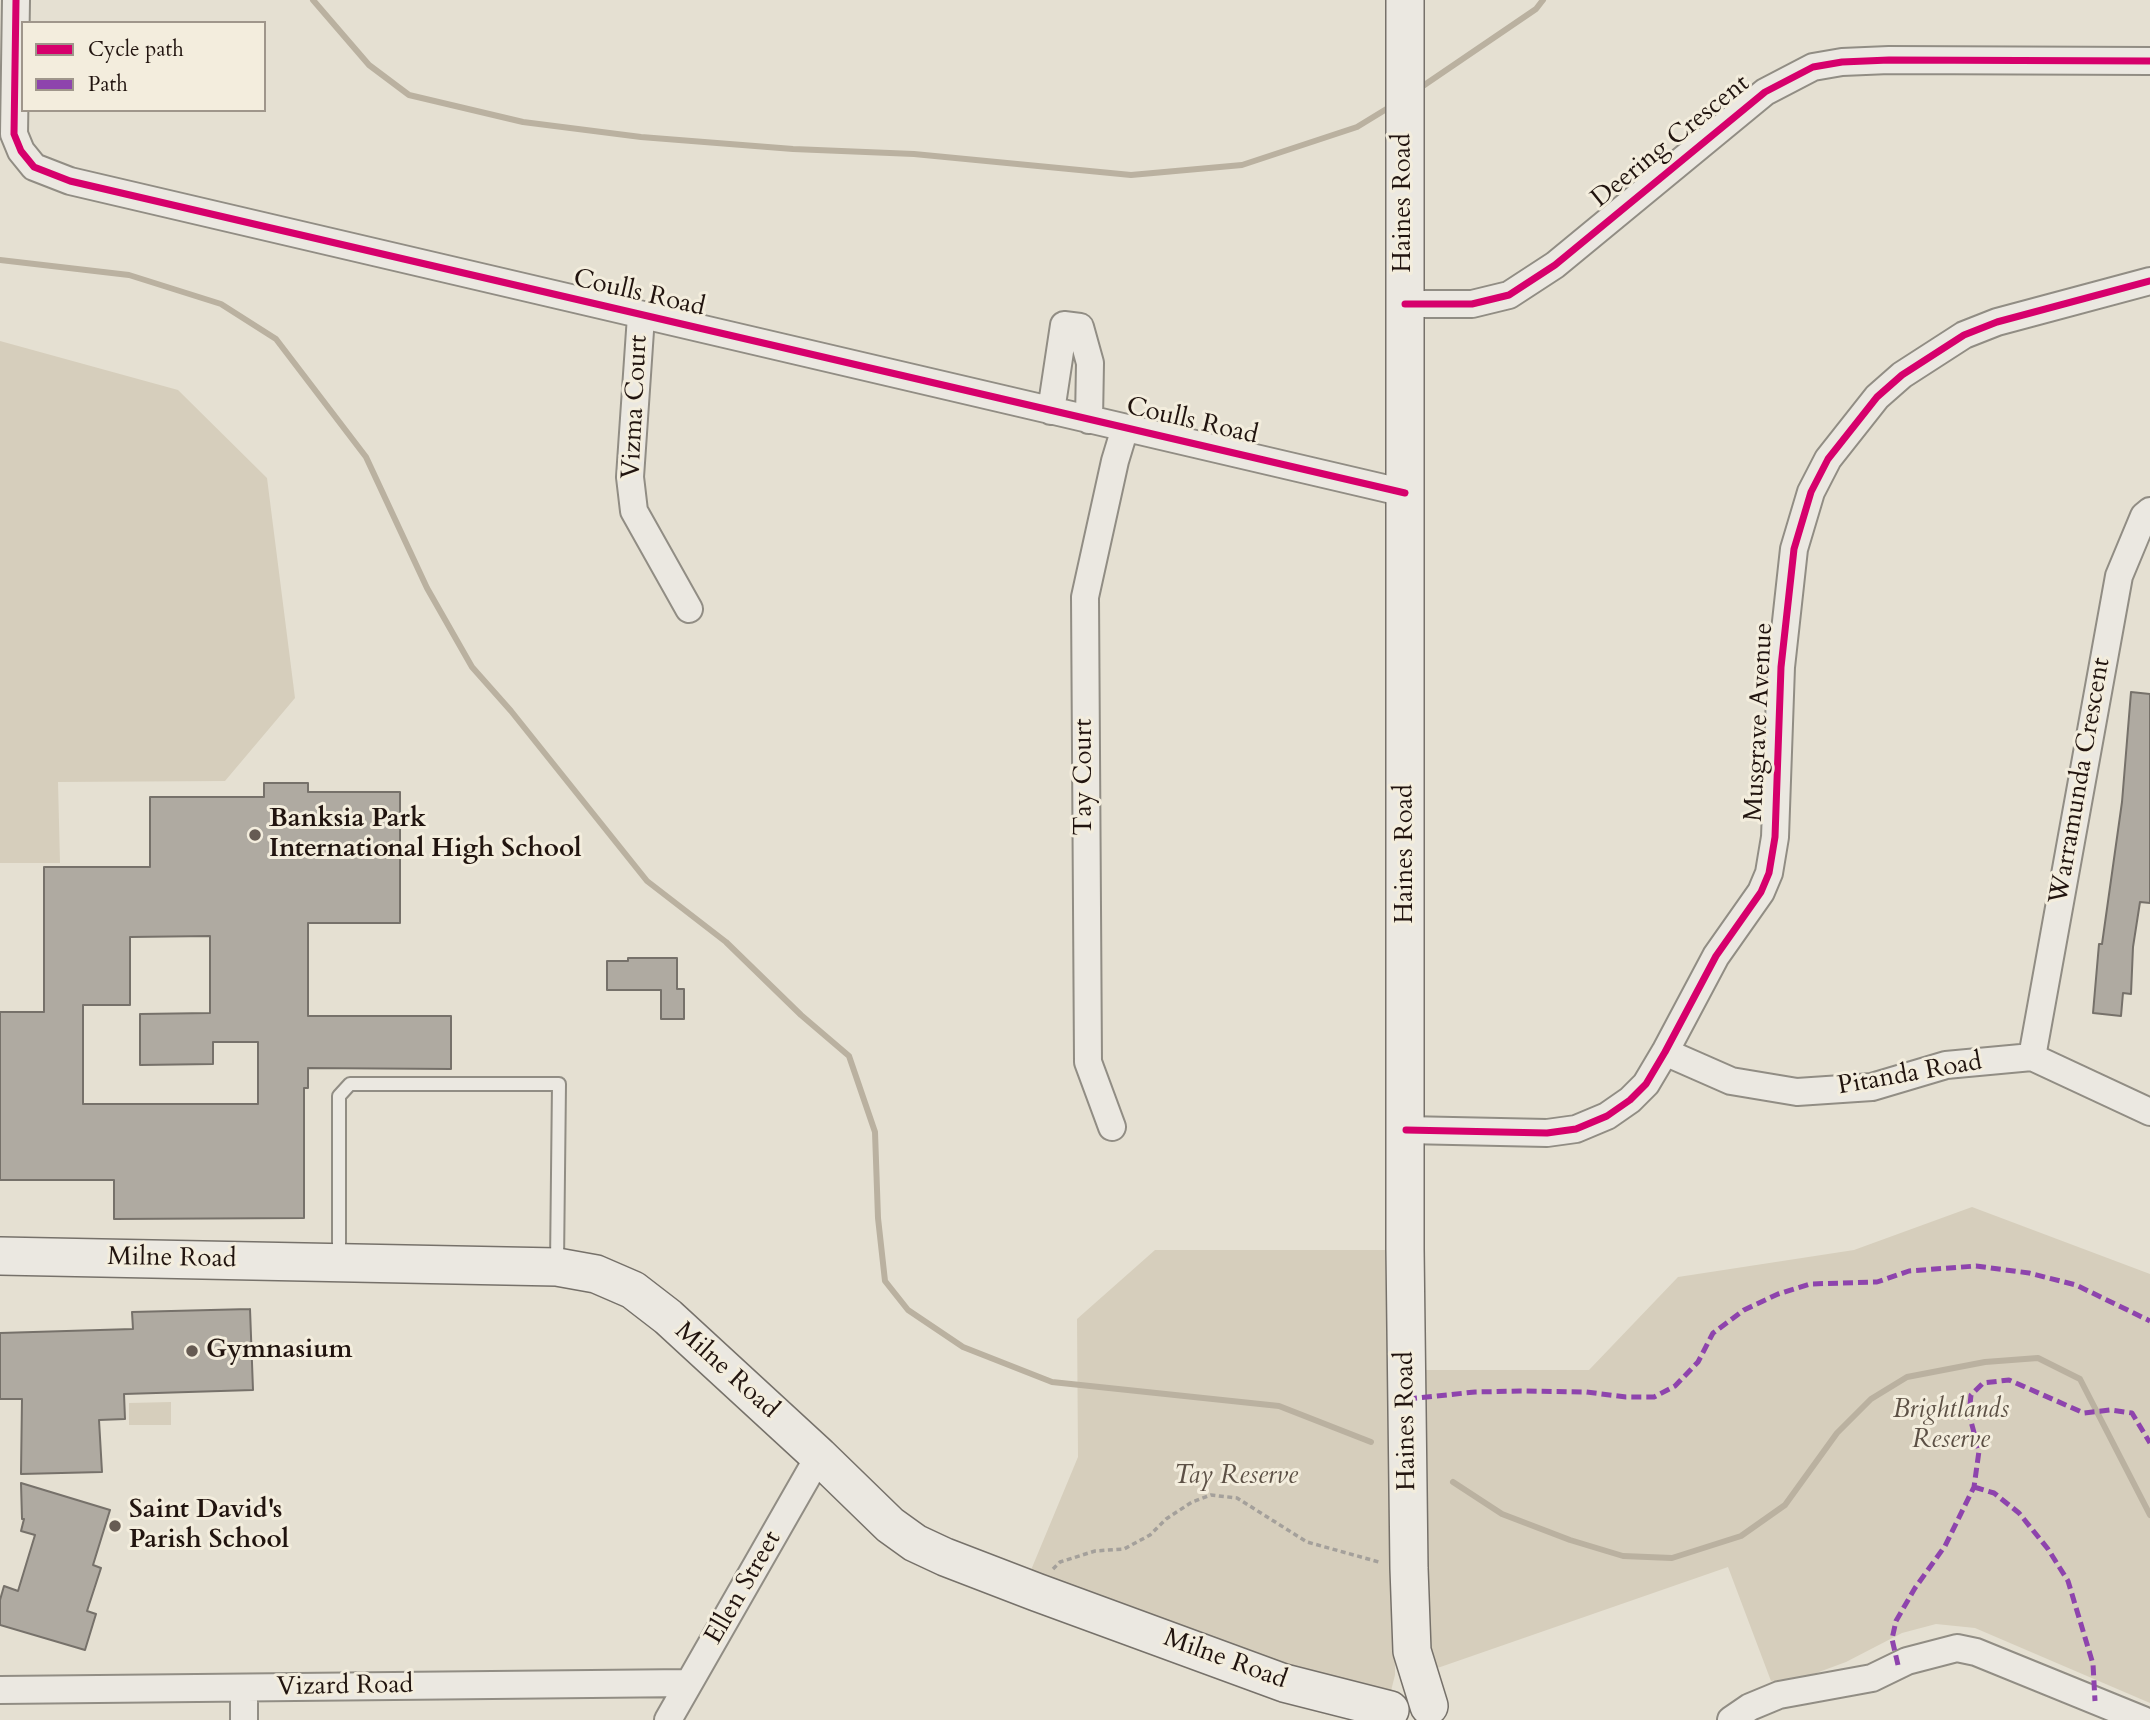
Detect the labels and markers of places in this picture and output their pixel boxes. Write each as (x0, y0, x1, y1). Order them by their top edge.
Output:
place label: Banksia Park International High School (269, 804, 582, 866)
marker: Banksia Park International High School (247, 827, 263, 843)
place label: Gymnasium (206, 1335, 353, 1367)
marker: Gymnasium (184, 1343, 200, 1359)
place label: Saint David's Parish School (129, 1495, 289, 1556)
marker: Saint David's Parish School (107, 1518, 123, 1534)

